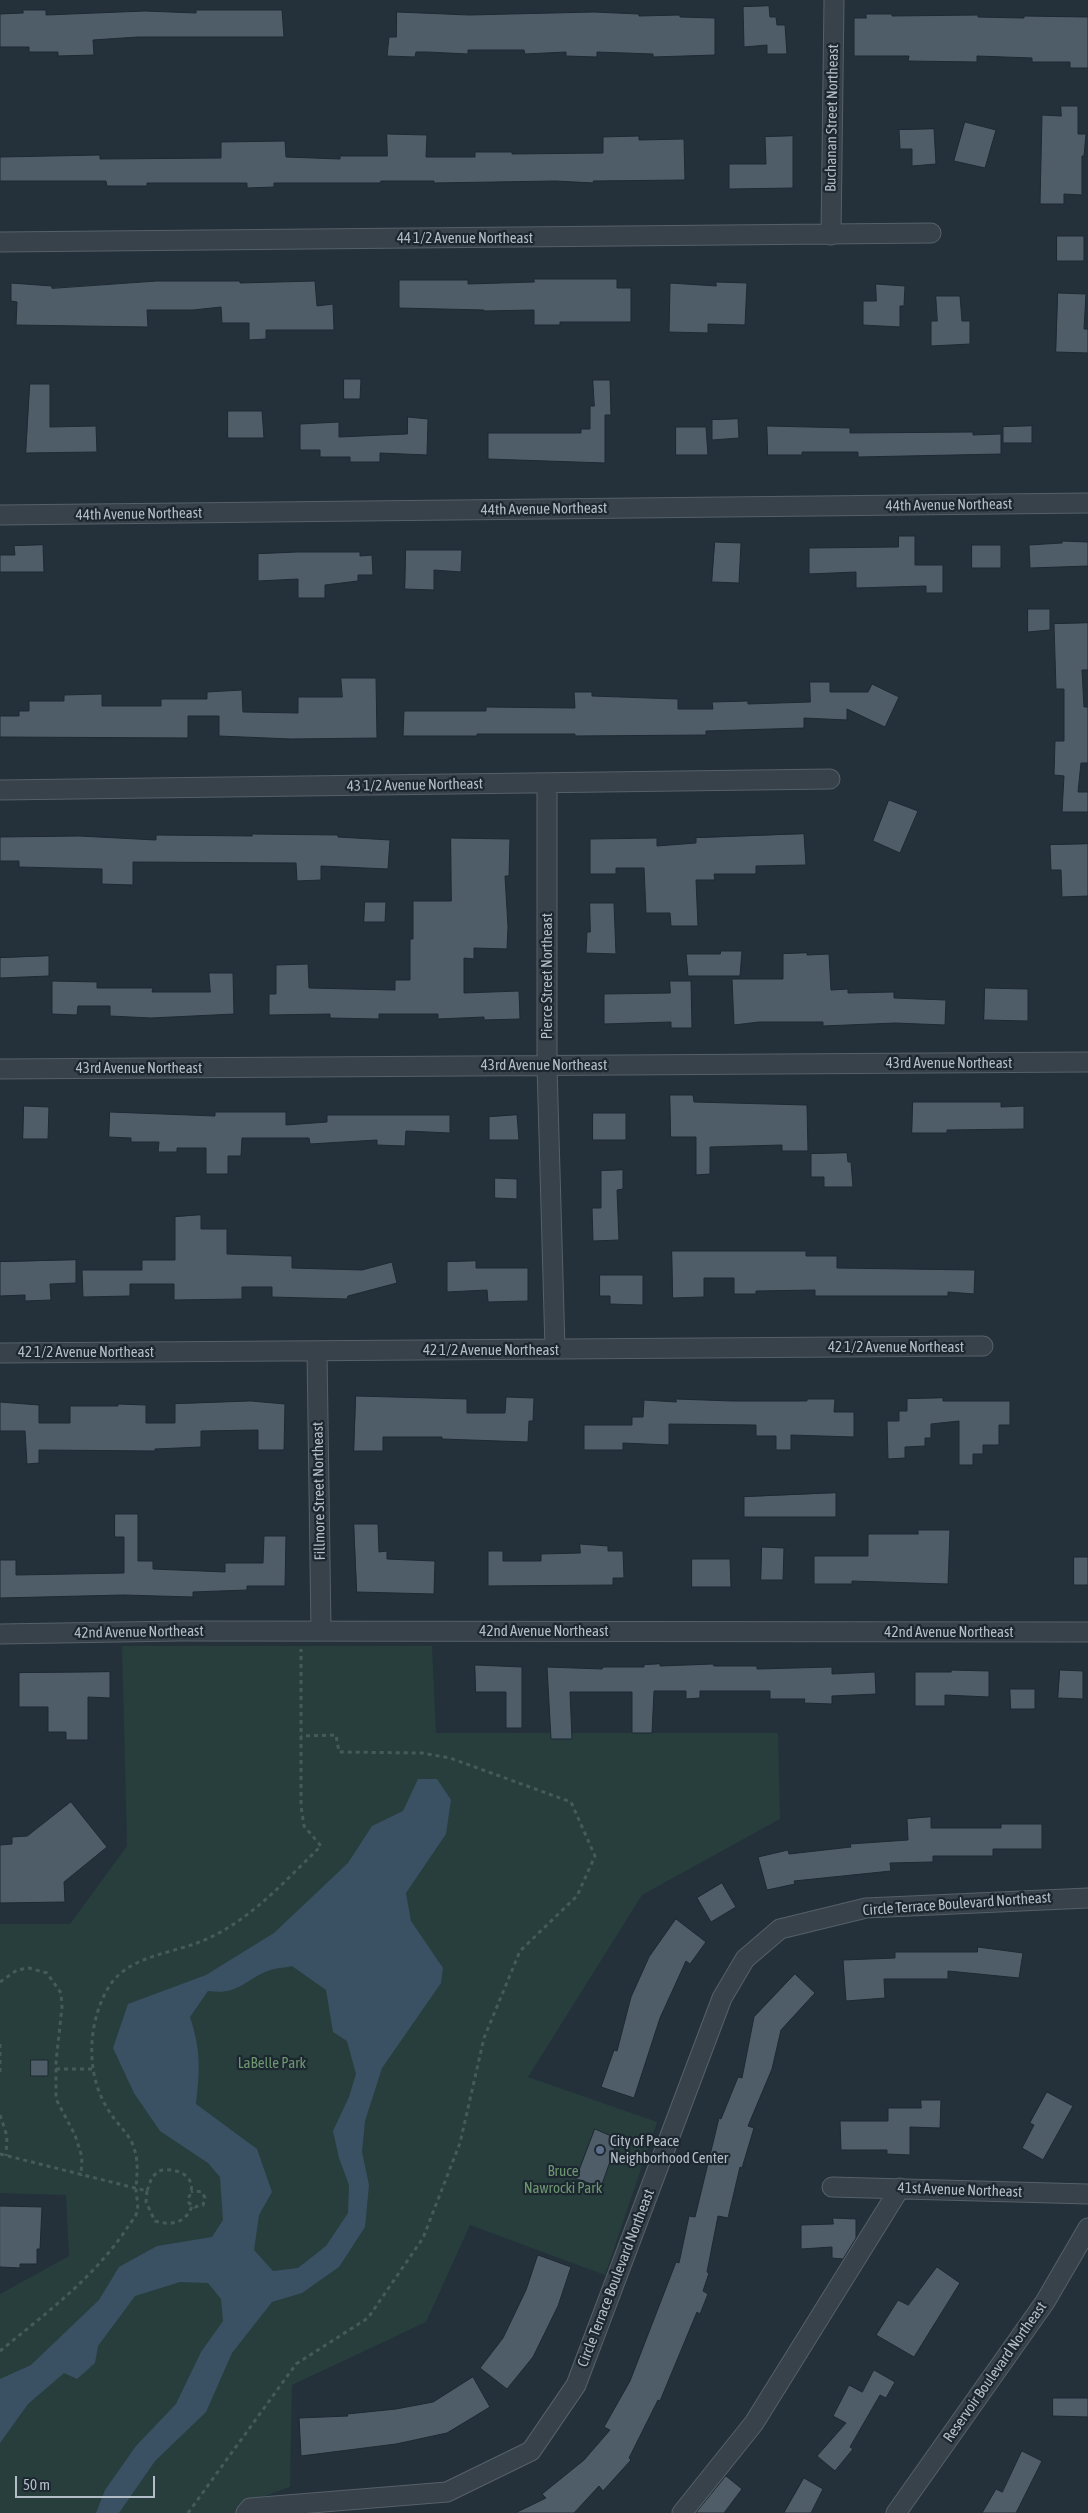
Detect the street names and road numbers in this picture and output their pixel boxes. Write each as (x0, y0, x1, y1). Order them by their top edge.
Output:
street label: Buchanan Street Northeast (822, 44, 842, 192)
street label: 44 1/2 Avenue Northeast (397, 229, 533, 247)
street label: 44th Avenue Northeast (886, 495, 1012, 515)
street label: 44th Avenue Northeast (481, 499, 607, 519)
street label: 44th Avenue Northeast (76, 504, 202, 524)
street label: 43 1/2 Avenue Northeast (347, 775, 483, 795)
street label: Pierce Street Northeast (538, 913, 556, 1039)
street label: 43rd Avenue Northeast (886, 1054, 1012, 1072)
street label: 43rd Avenue Northeast (481, 1056, 607, 1074)
street label: 43rd Avenue Northeast (76, 1059, 202, 1077)
street label: 42 1/2 Avenue Northeast (828, 1338, 964, 1356)
street label: 42 1/2 Avenue Northeast (423, 1341, 559, 1359)
street label: 42 1/2 Avenue Northeast (18, 1343, 154, 1361)
street label: Fillmore Street Northeast (309, 1421, 329, 1561)
street label: 42nd Avenue Northeast (74, 1622, 204, 1642)
street label: 42nd Avenue Northeast (479, 1622, 609, 1640)
street label: 42nd Avenue Northeast (884, 1623, 1014, 1641)
street label: Circle Terrace Boulevard Northeast (862, 1888, 1052, 1920)
street label: 41st Avenue Northeast (897, 2179, 1023, 2201)
street label: Circle Terrace Boulevard Northeast (574, 2187, 658, 2369)
street label: Reservoir Boulevard Northeast (940, 2298, 1050, 2446)

